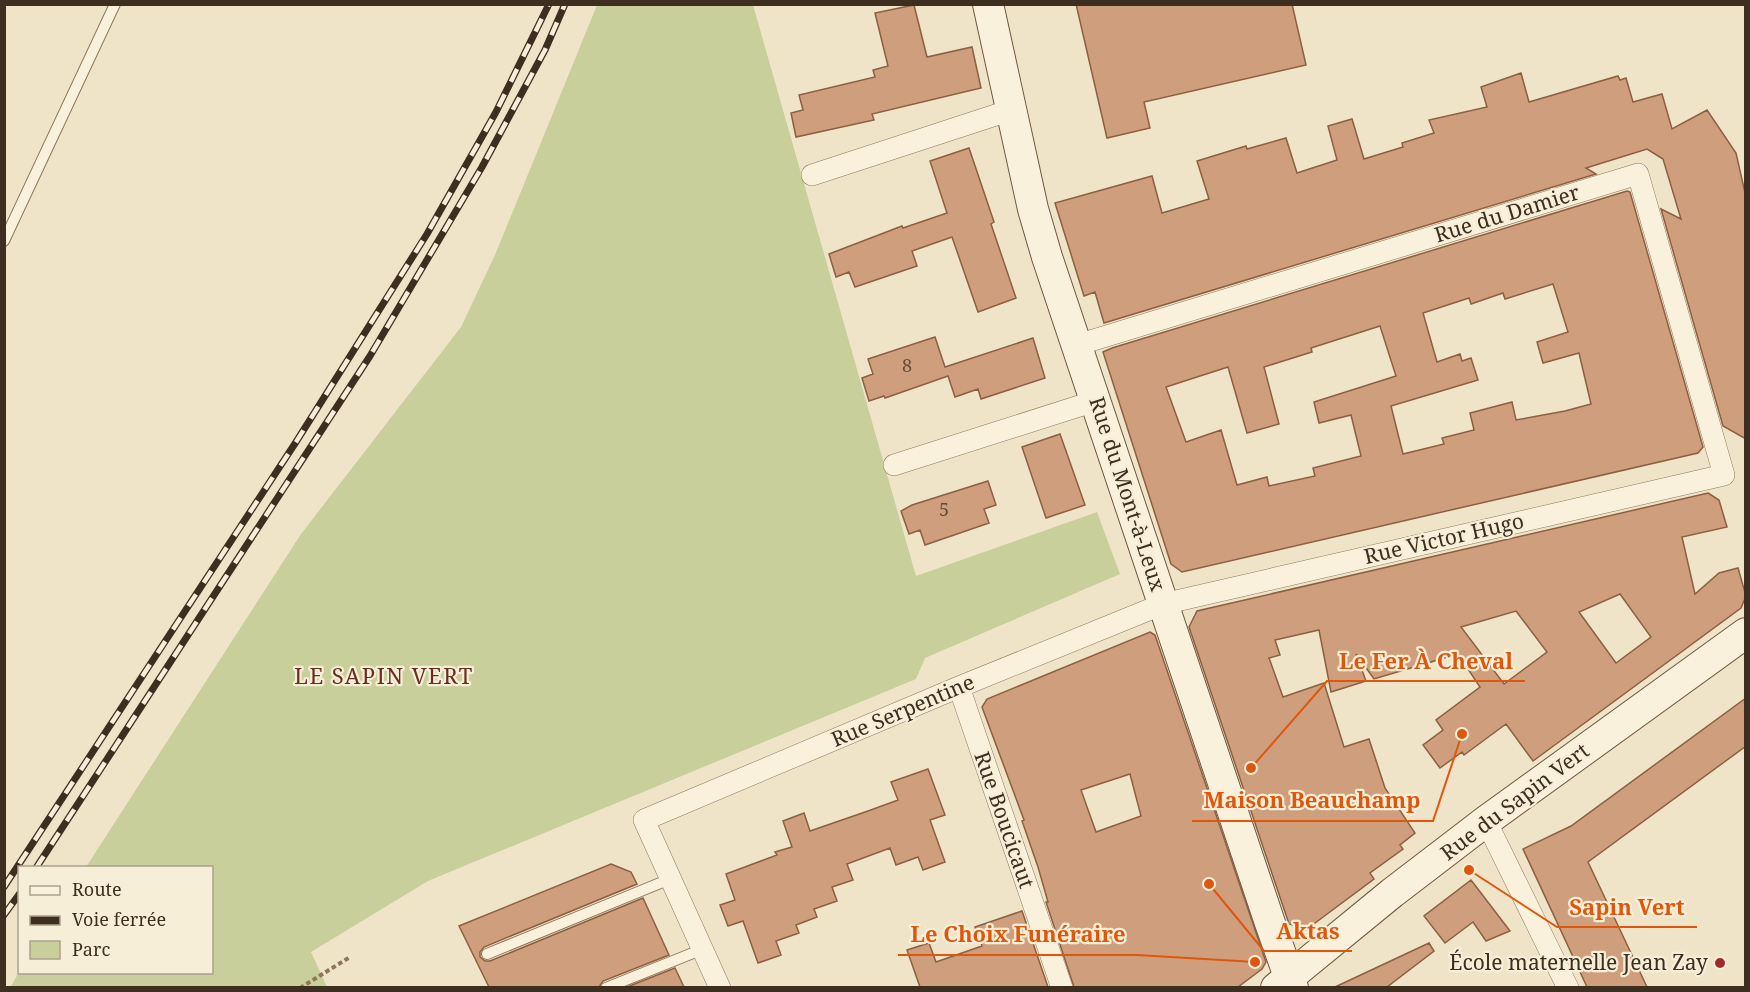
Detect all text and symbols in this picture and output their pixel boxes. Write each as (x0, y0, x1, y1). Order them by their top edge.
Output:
street label: Rue du Damier (1431, 178, 1583, 248)
house number: 8 (902, 353, 912, 377)
street label: Rue du Mont-à-Leux (1083, 393, 1173, 595)
house number: 5 (939, 497, 949, 521)
street label: Rue Victor Hugo (1361, 506, 1526, 570)
callout: Le Fer À Cheval (1327, 641, 1525, 681)
text: Le Fer À Cheval (1339, 645, 1513, 675)
district label: LE SAPIN VERT (294, 660, 474, 690)
street label: Rue Serpentine (827, 667, 978, 753)
street label: Rue du Sapin Vert (1435, 736, 1594, 866)
street label: Rue Boucicaut (968, 748, 1041, 892)
callout: Maison Beauchamp (1192, 781, 1433, 821)
text: Maison Beauchamp (1204, 784, 1420, 814)
legend (18, 866, 213, 974)
text: Route (72, 877, 122, 901)
callout: Sapin Vert (1557, 887, 1697, 927)
text: Sapin Vert (1569, 891, 1685, 921)
text: Voie ferrée (72, 907, 166, 931)
callout: Aktas (1264, 911, 1352, 951)
callout: Le Choix Funéraire (898, 915, 1137, 955)
text: Aktas (1276, 915, 1340, 945)
text: Le Choix Funéraire (911, 918, 1125, 948)
text: Parc (72, 937, 110, 961)
place label: École maternelle Jean Zay (1449, 948, 1708, 976)
marker: École maternelle Jean Zay (1713, 956, 1727, 970)

